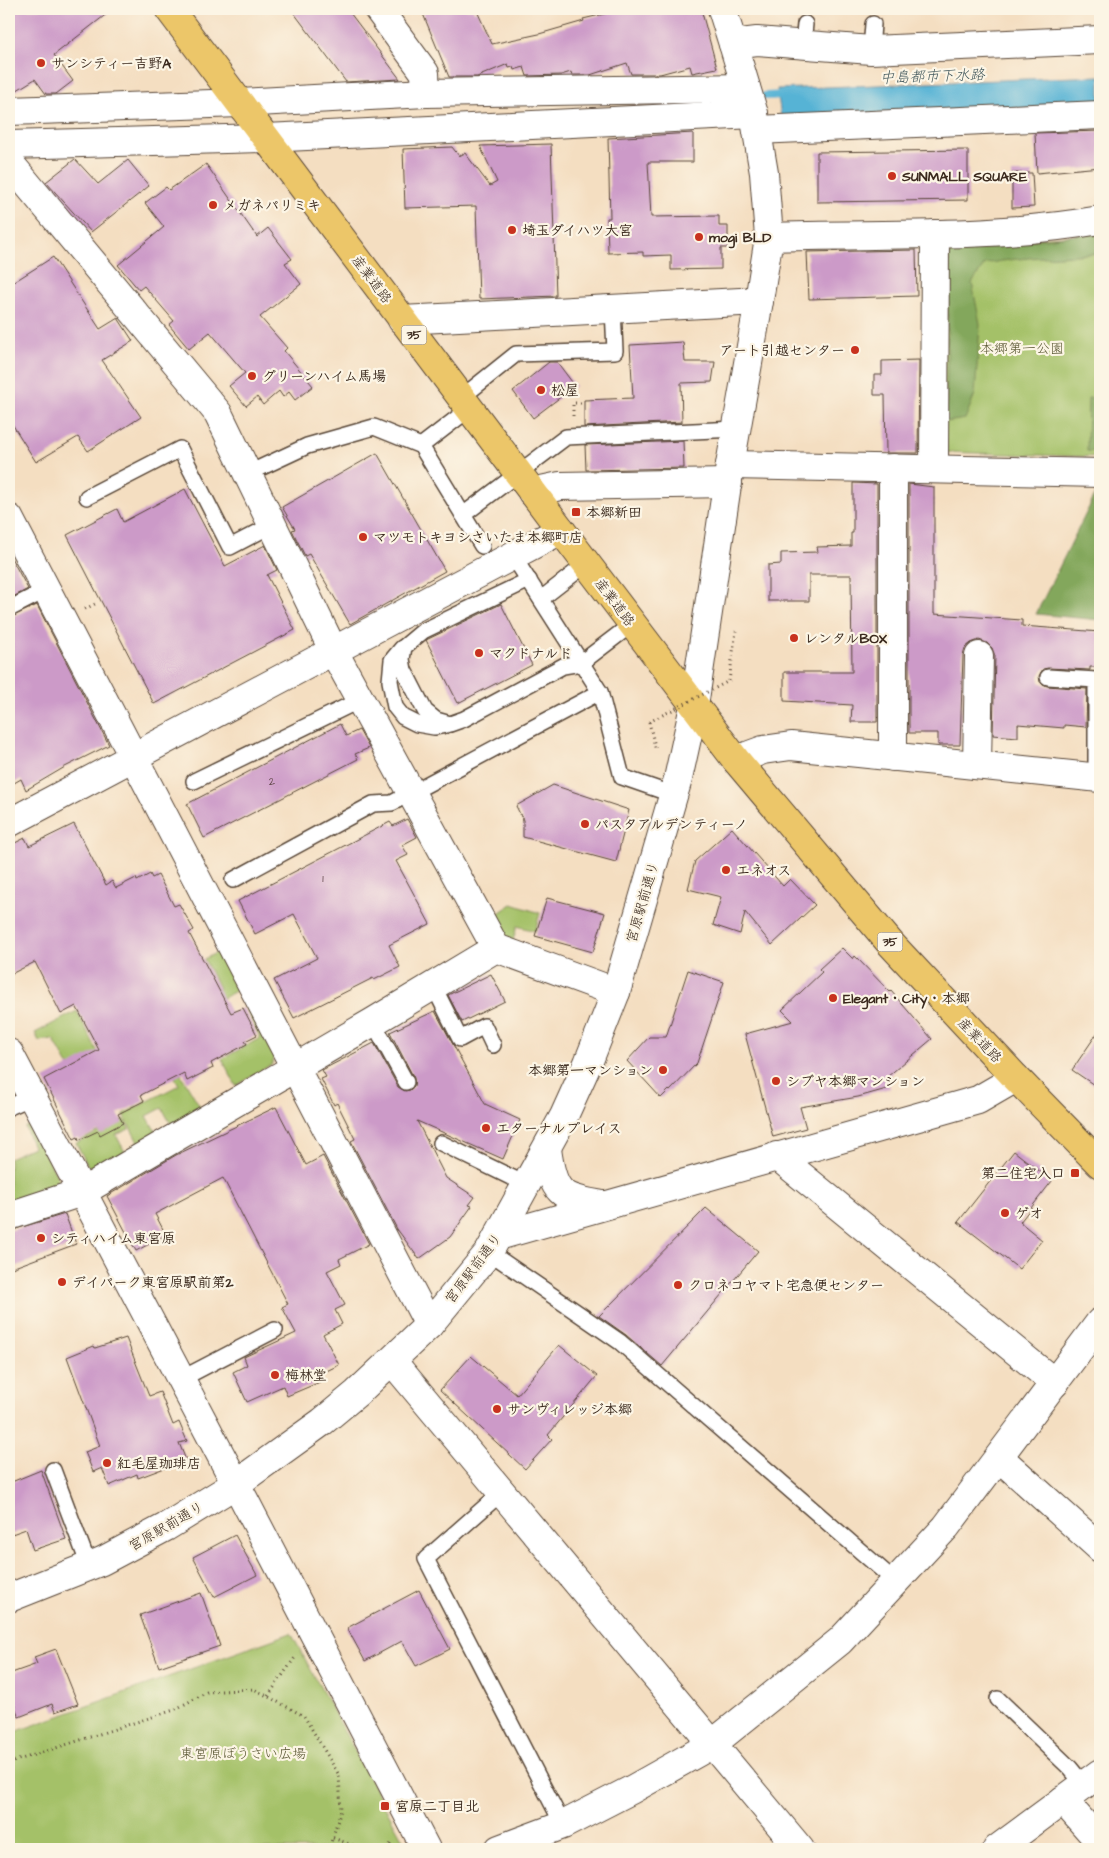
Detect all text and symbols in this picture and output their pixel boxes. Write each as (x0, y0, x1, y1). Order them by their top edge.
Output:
place label: サンシティー吉野A (51, 54, 172, 74)
marker: サンシティー吉野A (35, 57, 47, 69)
water label: 中島都市下水路 (879, 64, 986, 89)
place label: SUNMALL SQUARE (901, 167, 1028, 187)
marker: SUNMALL SQUARE (886, 170, 898, 182)
place label: メガネパリミキ (223, 196, 321, 216)
marker: メガネパリミキ (207, 199, 219, 211)
place label: 埼玉ダイハツ大宮 (522, 221, 633, 241)
marker: 埼玉ダイハツ大宮 (506, 224, 518, 236)
place label: mogi BLD (709, 228, 772, 249)
marker: mogi BLD (693, 231, 705, 243)
street label: 産業道路 (346, 251, 396, 308)
road number: 35 (402, 326, 426, 344)
park label: 本郷第一公園 (980, 339, 1064, 359)
place label: アート引越センター (720, 341, 845, 361)
marker: アート引越センター (849, 344, 861, 356)
place label: グリーンハイム馬場 (262, 367, 386, 387)
marker: グリーンハイム馬場 (246, 370, 258, 382)
place label: 松屋 (551, 381, 579, 401)
marker: 松屋 (535, 384, 547, 396)
place label: 本郷新田 (586, 503, 642, 523)
marker: 本郷新田 (570, 506, 582, 518)
place label: マツモトキヨシさいたま本郷町店 (373, 528, 583, 548)
marker: マツモトキヨシさいたま本郷町店 (357, 531, 369, 543)
street label: 産業道路 (589, 574, 639, 631)
place label: レンタルBOX (804, 629, 888, 649)
marker: レンタルBOX (788, 632, 800, 644)
place label: マクドナルド (489, 644, 572, 664)
marker: マクドナルド (473, 647, 485, 659)
house number: 2 (269, 774, 276, 789)
place label: パスタアルデンティーノ (595, 815, 748, 835)
marker: パスタアルデンティーノ (579, 818, 591, 830)
street label: 宮原駅前通り (622, 859, 664, 945)
place label: エネオス (736, 861, 791, 881)
marker: エネオス (720, 864, 732, 876)
house number: 1 (322, 871, 324, 886)
road number: 35 (878, 932, 902, 952)
place label: Elegant・City・本郷 (843, 989, 969, 1010)
marker: Elegant・City・本郷 (827, 992, 839, 1004)
street label: 産業道路 (953, 1014, 1006, 1068)
place label: 本郷第一マンション (528, 1061, 653, 1081)
marker: 本郷第一マンション (657, 1064, 669, 1076)
place label: シブヤ本郷マンション (786, 1072, 925, 1092)
marker: シブヤ本郷マンション (770, 1075, 782, 1087)
place label: エターナルプレイス (496, 1119, 621, 1139)
marker: エターナルプレイス (480, 1122, 492, 1134)
place label: 第二住宅入口 (981, 1164, 1065, 1184)
marker: 第二住宅入口 (1069, 1167, 1081, 1179)
place label: ゲオ (1015, 1204, 1043, 1224)
marker: ゲオ (999, 1207, 1011, 1219)
place label: シティハイム東宮原 (51, 1229, 176, 1249)
street label: 宮原駅前通り (441, 1229, 507, 1308)
marker: シティハイム東宮原 (35, 1232, 47, 1244)
place label: デイパーク東宮原駅前第2 (72, 1273, 234, 1293)
marker: デイパーク東宮原駅前第2 (56, 1276, 68, 1288)
place label: クロネコヤマト宅急便センター (688, 1276, 884, 1296)
marker: クロネコヤマト宅急便センター (672, 1279, 684, 1291)
place label: 梅林堂 (285, 1366, 327, 1386)
marker: 梅林堂 (269, 1369, 281, 1381)
place label: サンヴィレッジ本郷 (507, 1400, 632, 1420)
marker: サンヴィレッジ本郷 (491, 1403, 503, 1415)
place label: 紅毛屋珈琲店 (117, 1454, 201, 1474)
marker: 紅毛屋珈琲店 (101, 1457, 113, 1469)
street label: 宮原駅前通り (125, 1497, 208, 1557)
park label: 東宮原ぼうさい広場 (180, 1744, 306, 1764)
place label: 宮原二丁目北 (395, 1797, 479, 1817)
marker: 宮原二丁目北 (379, 1800, 391, 1812)

